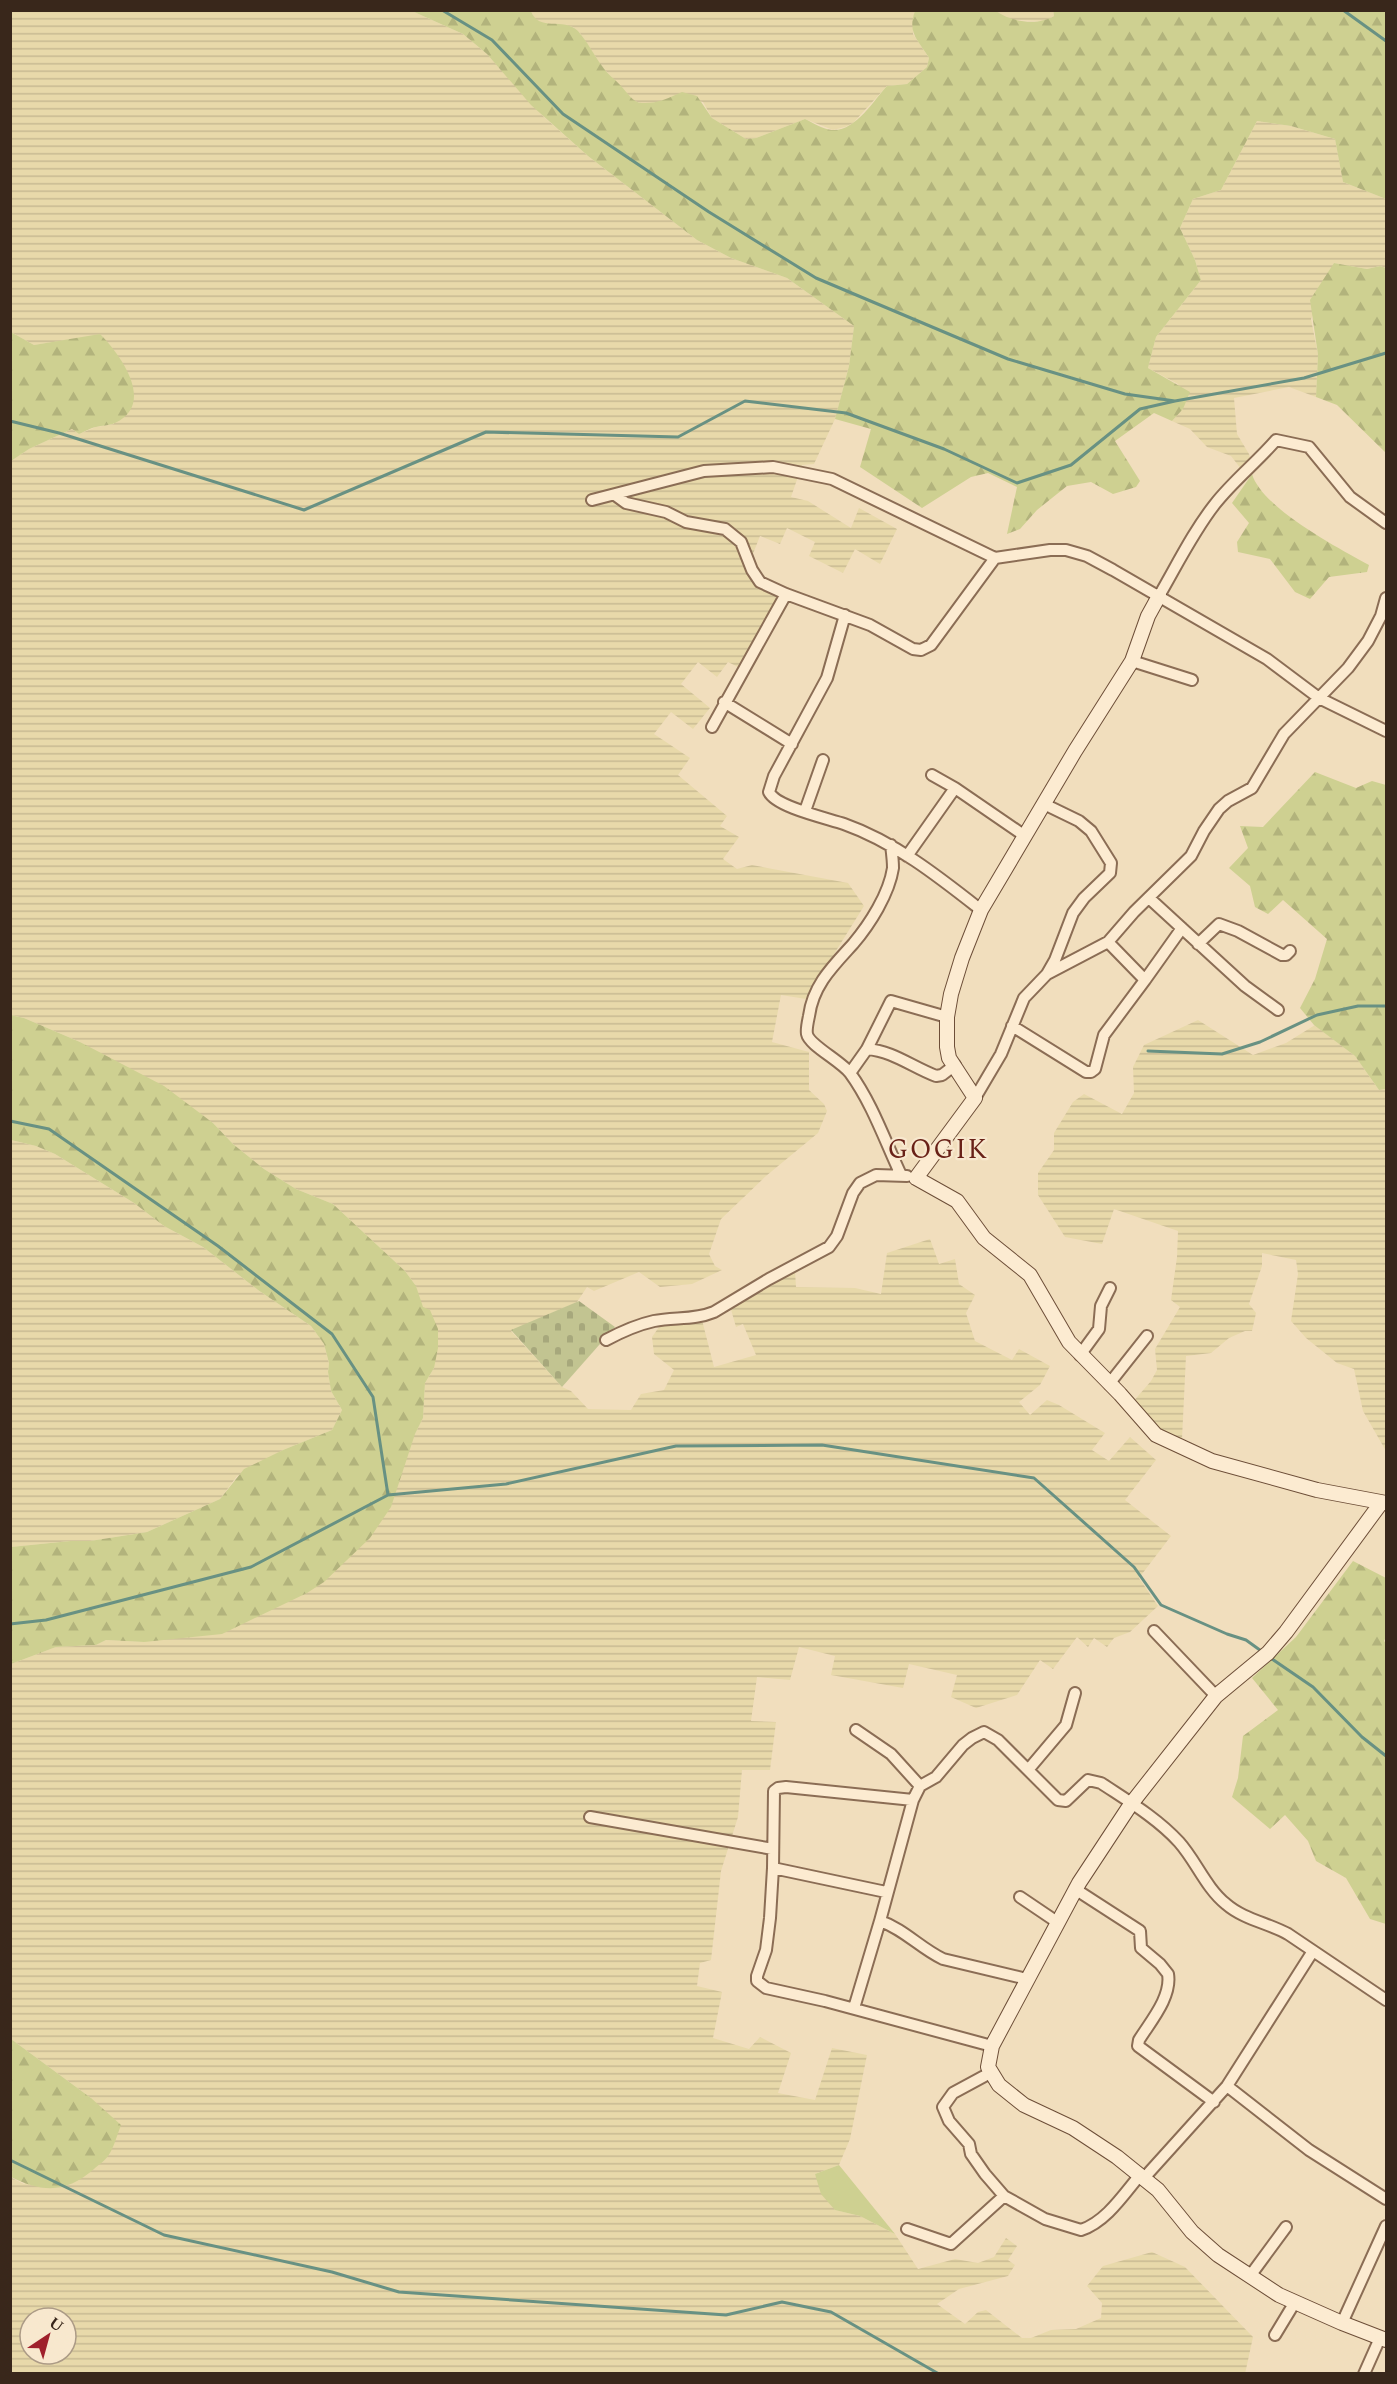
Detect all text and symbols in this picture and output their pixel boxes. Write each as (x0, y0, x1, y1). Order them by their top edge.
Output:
district label: GOGIK (888, 1129, 988, 1171)
north arrow (18, 2306, 78, 2366)
text: U (44, 2311, 69, 2338)

